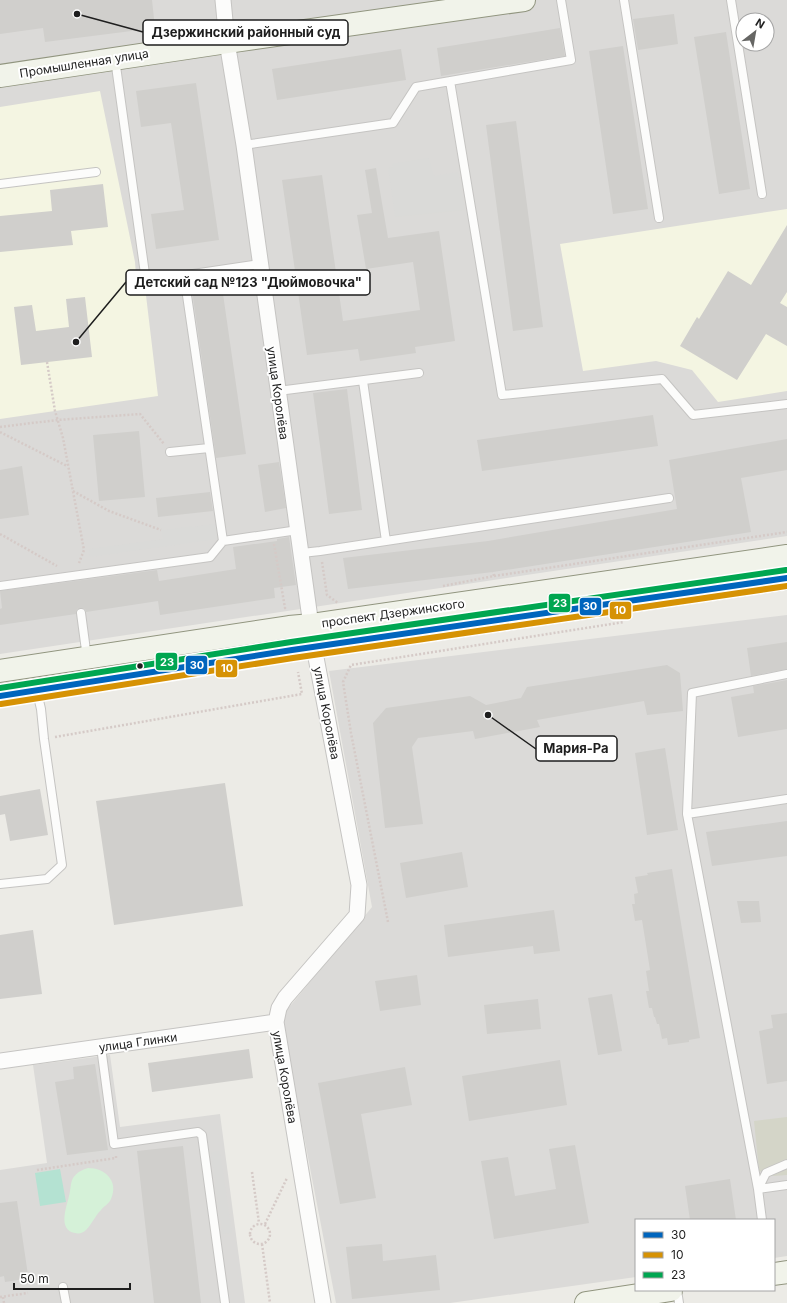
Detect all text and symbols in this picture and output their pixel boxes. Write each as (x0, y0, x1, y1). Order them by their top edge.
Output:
north arrow (735, 12, 775, 52)
text: N (753, 15, 767, 32)
callout: Дзержинский районный суд (143, 20, 348, 45)
text: Дзержинский районный суд (152, 24, 341, 40)
street label: Промышленная улица (18, 45, 150, 81)
callout: Детский сад №123 "Дюймовочка" (126, 270, 370, 295)
text: Детский сад №123 "Дюймовочка" (134, 274, 362, 290)
street label: улица Королёва (264, 345, 292, 441)
line badge: 23 (548, 593, 571, 613)
street label: проспект Дзержинского (321, 596, 465, 630)
text: 23 (553, 596, 567, 610)
line badge: 30 (579, 597, 602, 616)
text: 30 (583, 599, 597, 613)
line badge: 10 (609, 601, 632, 620)
text: 10 (614, 603, 626, 617)
line badge: 23 (155, 652, 178, 671)
text: 23 (160, 655, 174, 669)
line badge: 30 (185, 655, 208, 675)
text: 30 (190, 658, 204, 672)
line badge: 10 (215, 659, 238, 678)
unlabelled marker (135, 661, 145, 671)
text: 10 (221, 661, 233, 675)
street label: улица Королёва (311, 665, 343, 761)
callout: Мария-Ра (536, 736, 617, 761)
text: Мария-Ра (543, 740, 609, 756)
street label: улица Глинки (98, 1029, 178, 1055)
street label: улица Королёва (269, 1029, 301, 1125)
legend (635, 1219, 775, 1291)
text: 30 (671, 1227, 686, 1242)
text: 10 (671, 1247, 683, 1262)
scale bar (14, 1265, 130, 1291)
text: 23 (671, 1267, 686, 1282)
text: 50 m (20, 1271, 49, 1286)

